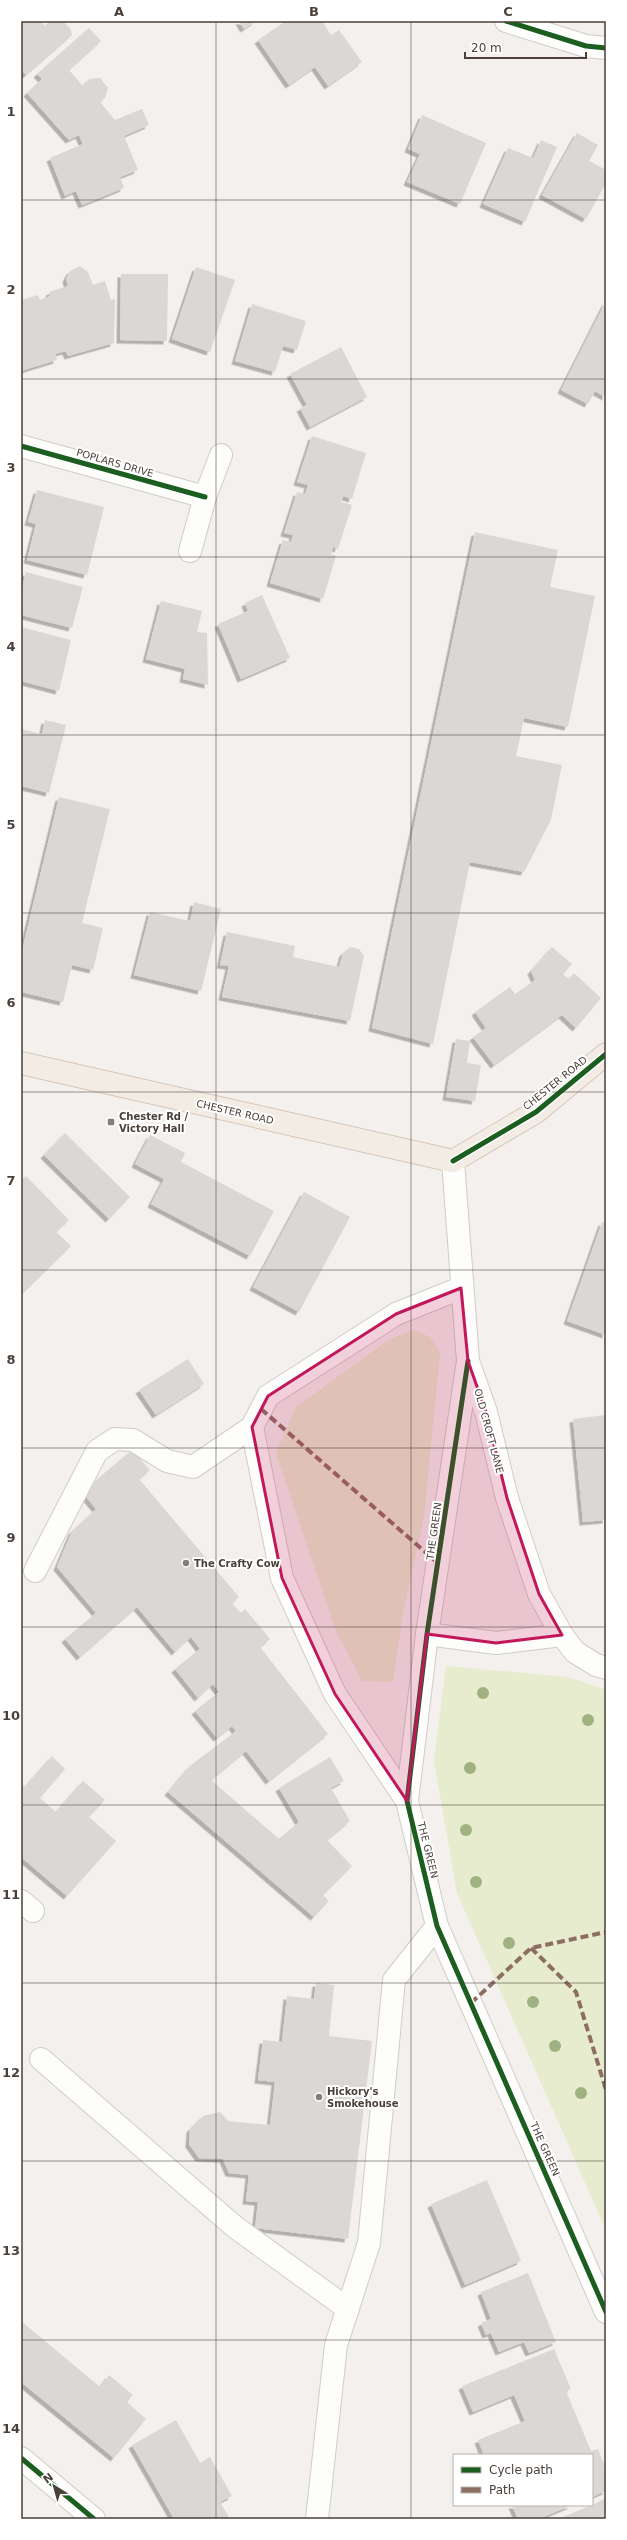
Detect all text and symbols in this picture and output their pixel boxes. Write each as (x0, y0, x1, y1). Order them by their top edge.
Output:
text: A (114, 4, 124, 19)
text: B (309, 4, 319, 19)
text: C (503, 4, 513, 19)
scale bar (465, 34, 586, 60)
text: 20 m (471, 41, 502, 55)
text: 1 (6, 104, 16, 119)
text: 2 (6, 282, 16, 297)
street label: POPLARS DRIVE (75, 447, 155, 479)
text: 3 (6, 460, 16, 475)
text: 4 (6, 639, 16, 654)
text: 5 (6, 817, 16, 832)
text: 6 (6, 995, 16, 1010)
street label: CHESTER ROAD (521, 1054, 589, 1112)
street label: CHESTER ROAD (195, 1098, 275, 1126)
place label: Chester Rd / Victory Hall (119, 1111, 189, 1134)
marker: Chester Rd / Victory Hall (106, 1117, 116, 1127)
text: 7 (6, 1173, 16, 1188)
text: 8 (6, 1352, 16, 1367)
street label: OLD CROFT LANE (472, 1387, 506, 1475)
street label: THE GREEN (424, 1502, 443, 1561)
text: 9 (6, 1530, 16, 1545)
marker: The Crafty Cow (181, 1558, 191, 1568)
place label: The Crafty Cow (194, 1558, 280, 1569)
text: 10 (2, 1708, 20, 1723)
street label: THE GREEN (415, 1820, 440, 1879)
text: 11 (2, 1887, 20, 1902)
text: 12 (2, 2065, 20, 2080)
place label: Hickory's Smokehouse (327, 2086, 399, 2109)
marker: Hickory's Smokehouse (314, 2092, 324, 2102)
street label: THE GREEN (528, 2119, 562, 2178)
text: 13 (2, 2243, 20, 2258)
text: 14 (2, 2421, 20, 2436)
legend (453, 2454, 593, 2506)
text: Cycle path (489, 2463, 553, 2477)
north arrow (34, 2466, 74, 2506)
text: N (41, 2470, 56, 2486)
text: Path (489, 2483, 515, 2497)

